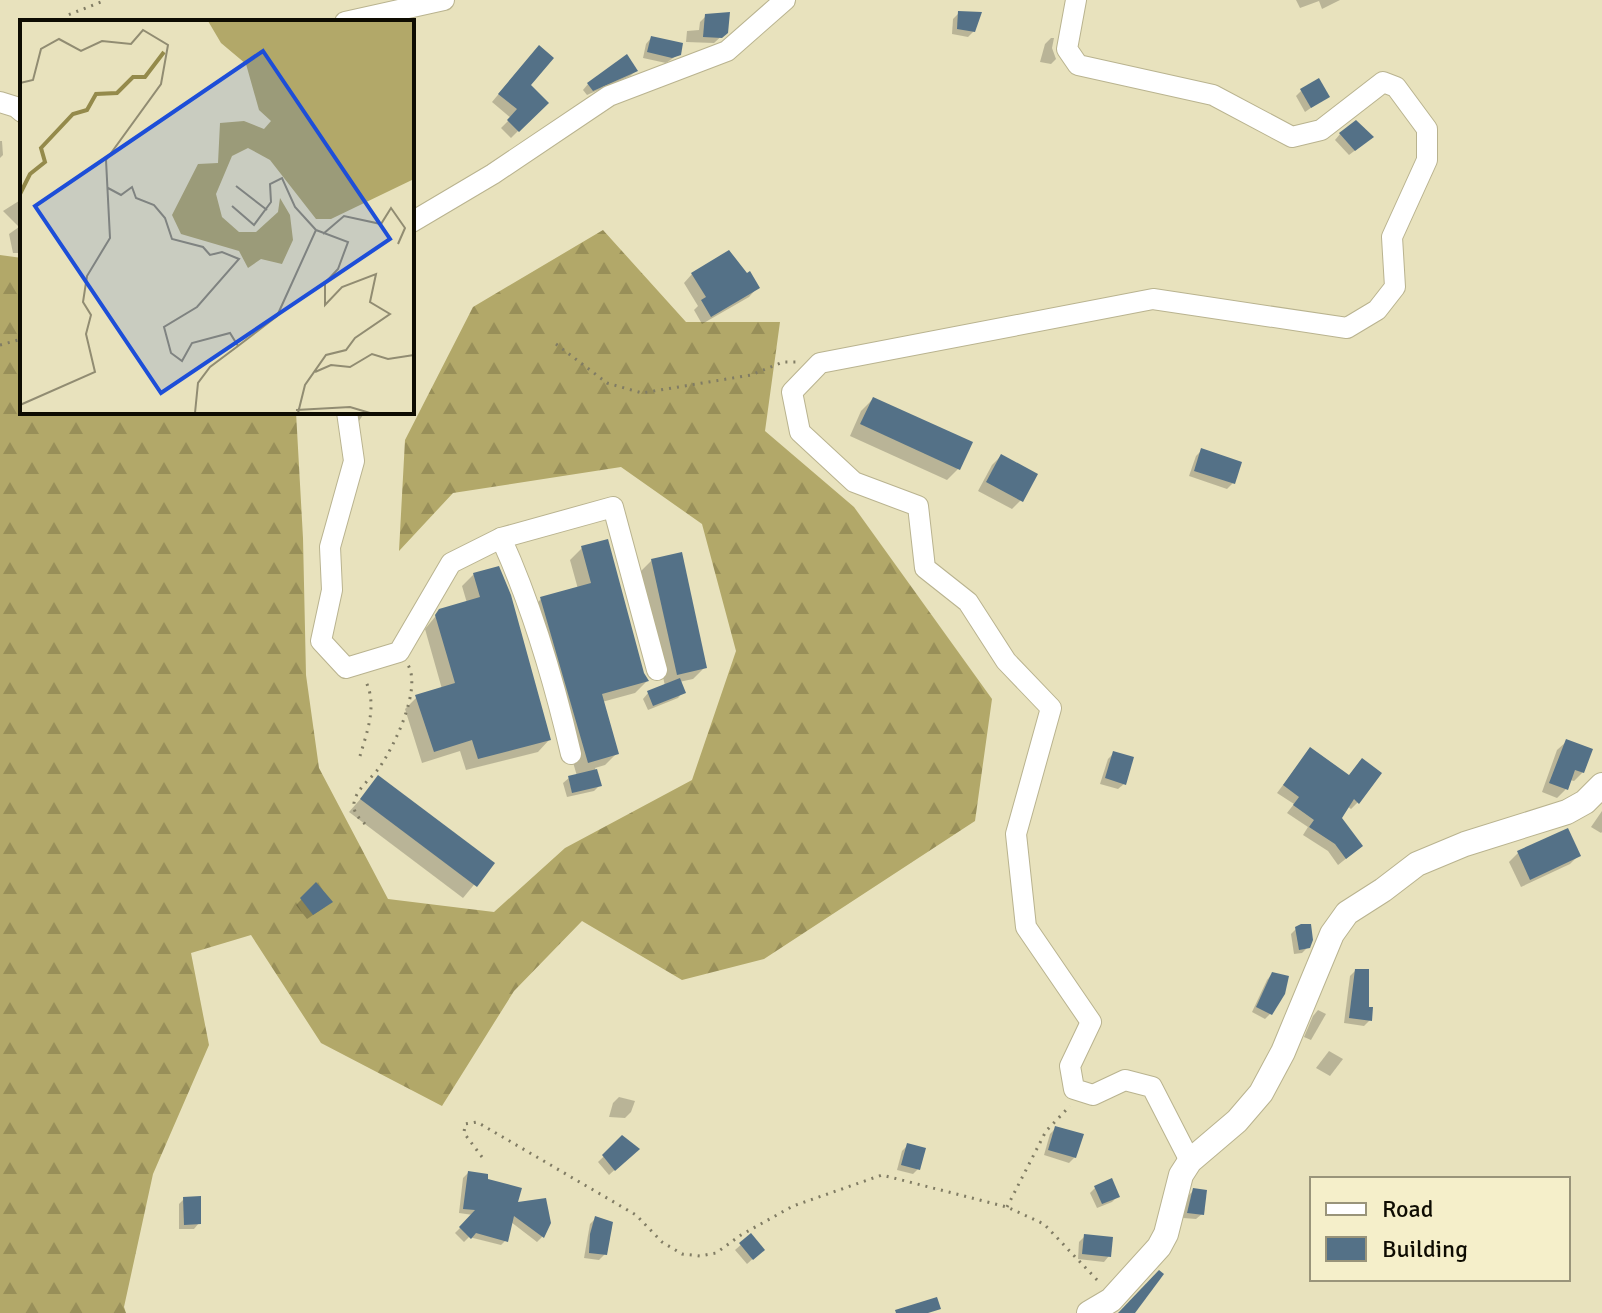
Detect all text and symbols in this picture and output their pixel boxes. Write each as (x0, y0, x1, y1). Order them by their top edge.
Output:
inset map (20, 20, 414, 414)
legend (1310, 1177, 1570, 1281)
text: Road (1382, 1194, 1433, 1224)
text: Building (1382, 1234, 1468, 1264)

